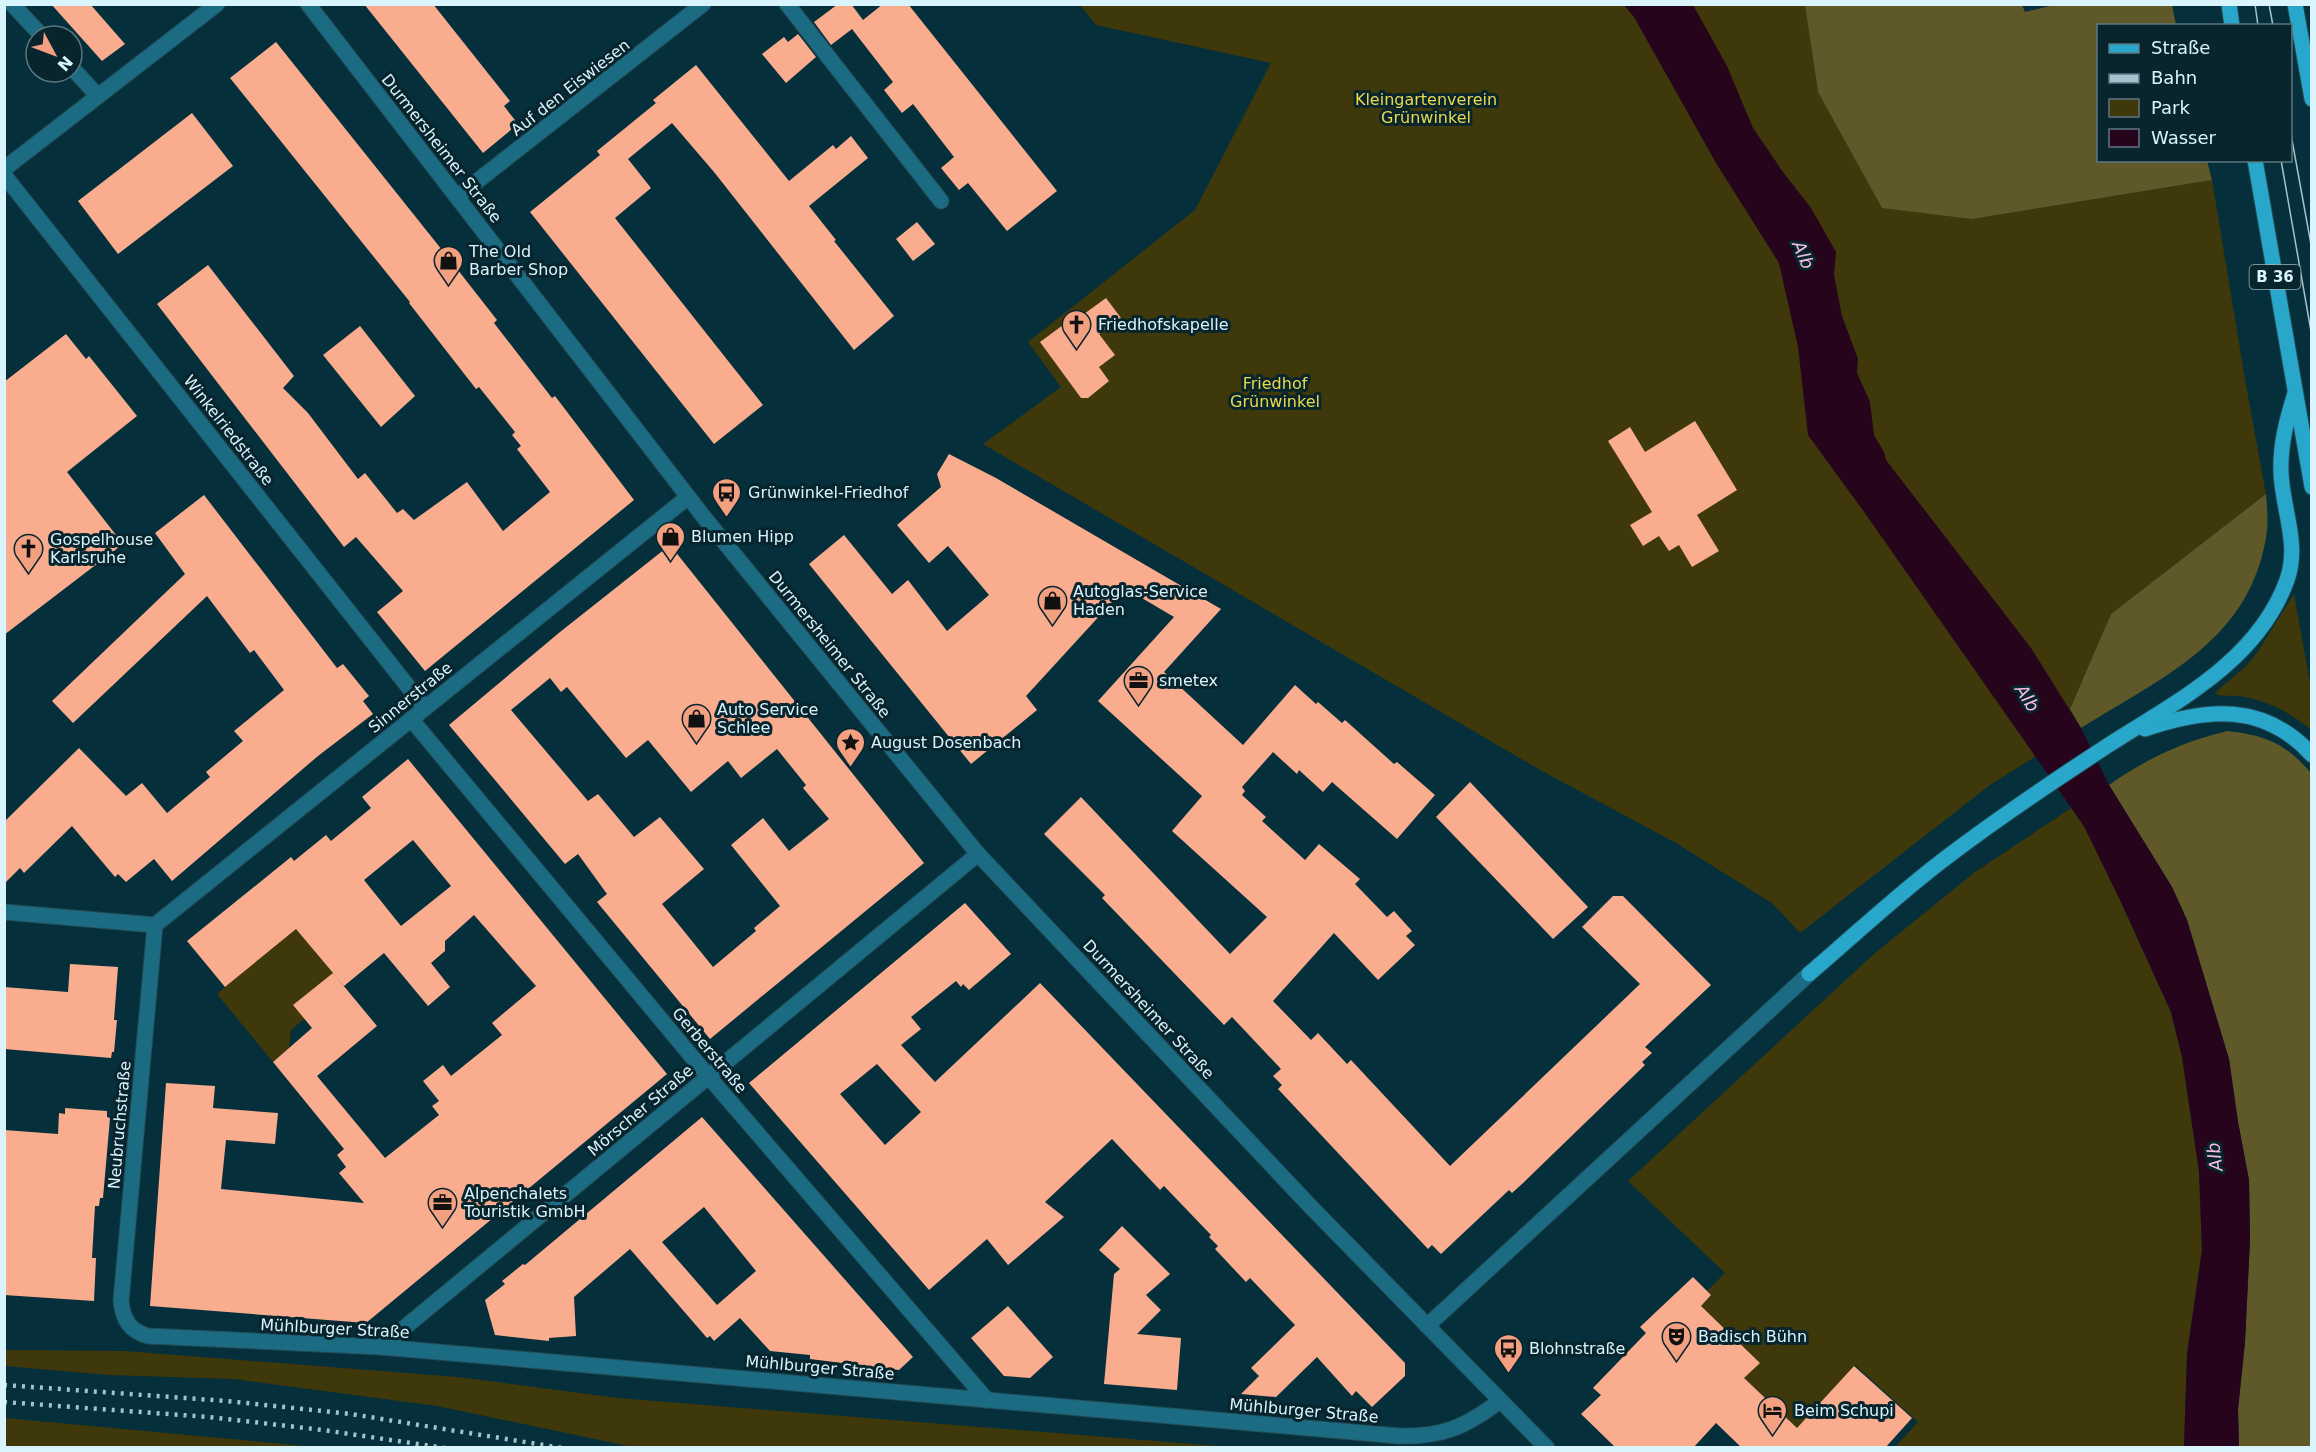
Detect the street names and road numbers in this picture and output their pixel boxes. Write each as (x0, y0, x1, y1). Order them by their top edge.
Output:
street label: Auf den Eiswiesen (507, 35, 634, 140)
street label: Durmersheimer Straße (378, 70, 506, 226)
road number: B 36 (2250, 265, 2300, 289)
street label: Winkelriedstraße (180, 371, 278, 489)
street label: Durmersheimer Straße (765, 567, 895, 722)
street label: Sinnerstraße (365, 658, 456, 737)
street label: Durmersheimer Straße (1079, 936, 1218, 1083)
street label: Gerberstraße (668, 1003, 751, 1097)
street label: Neubruchstraße (104, 1060, 135, 1190)
street label: Mörscher Straße (584, 1061, 697, 1160)
street label: Mühlburger Straße (260, 1315, 410, 1342)
street label: Mühlburger Straße (745, 1352, 895, 1383)
street label: Mühlburger Straße (1229, 1395, 1379, 1426)

